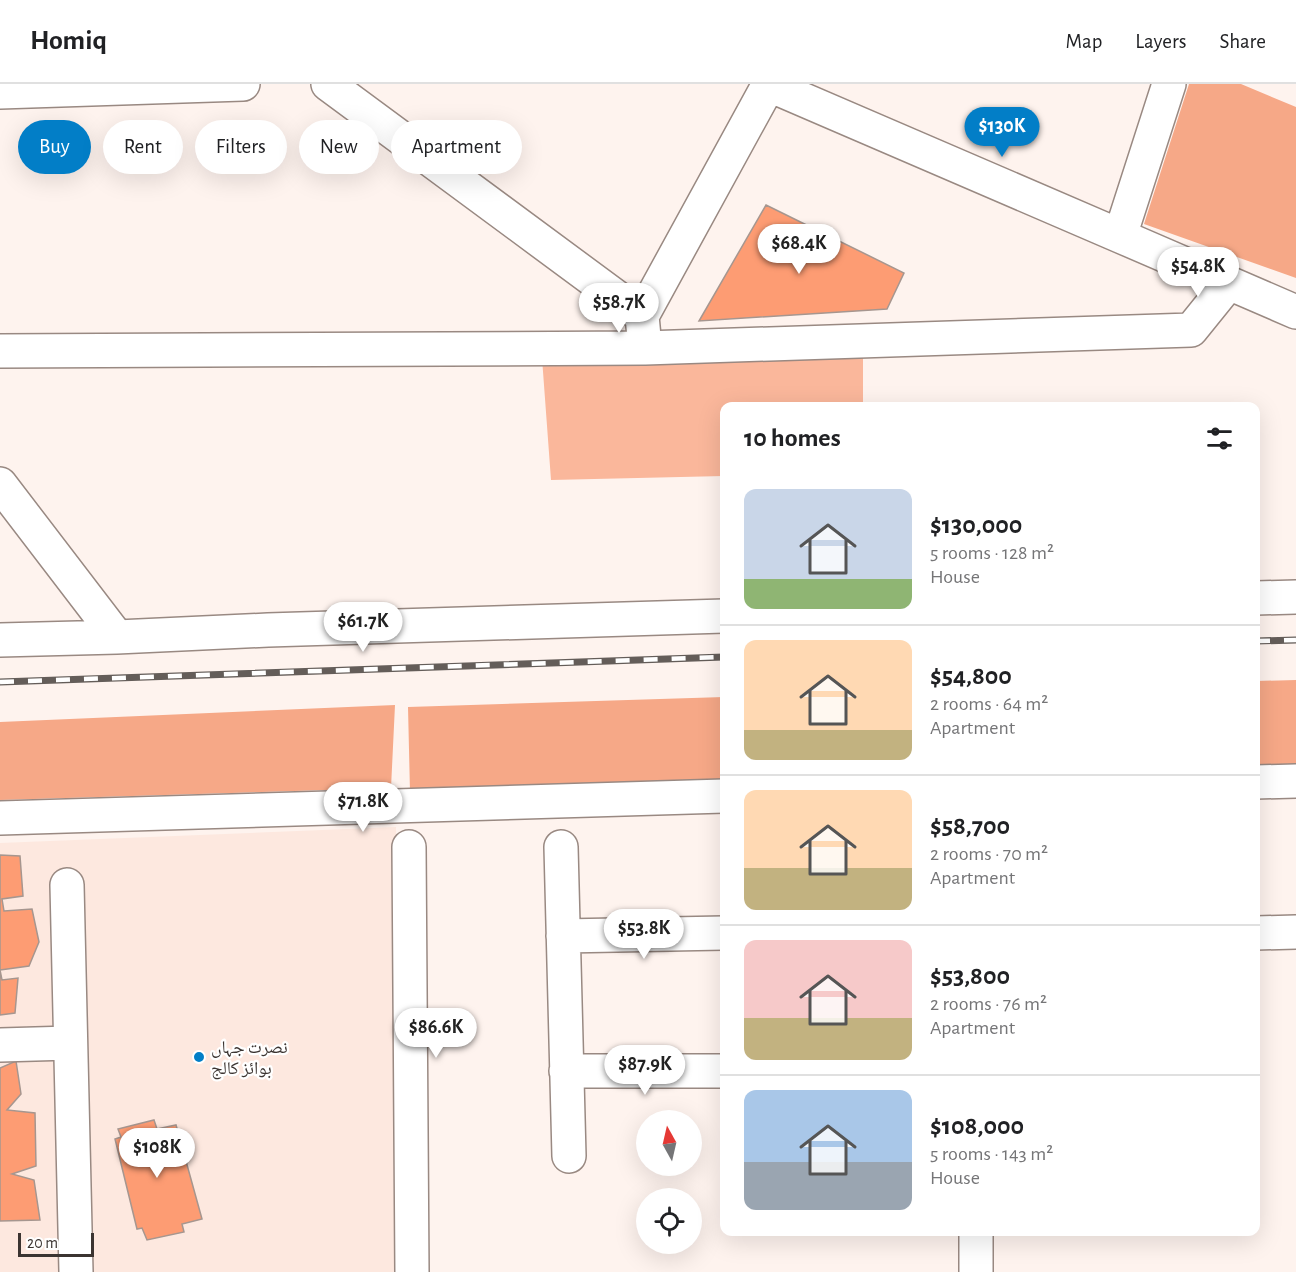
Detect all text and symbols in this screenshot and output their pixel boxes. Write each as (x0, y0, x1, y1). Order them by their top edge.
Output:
text: Homiq (30, 27, 107, 55)
text: Map (1066, 31, 1102, 52)
text: Layers (1135, 31, 1186, 52)
text: Share (1219, 31, 1266, 52)
pin: $130K (960, 107, 1044, 158)
text: $130K (979, 116, 1025, 136)
chip: Buy (18, 120, 91, 174)
chip: Rent (103, 120, 183, 174)
chip: Filters (195, 120, 287, 174)
chip: New (299, 120, 379, 174)
chip: Apartment (391, 120, 522, 174)
pin: $68.4K (750, 224, 848, 275)
text: $68.4K (772, 233, 826, 253)
pin: $54.8K (1149, 247, 1247, 298)
text: $54.8K (1171, 256, 1225, 276)
pin: $58.7K (570, 283, 668, 334)
text: $58.7K (593, 292, 645, 312)
icon: filters (1203, 422, 1236, 455)
text: 10 homes (744, 425, 841, 451)
text: $130,000 (930, 512, 1022, 538)
icon: home (792, 513, 864, 585)
text: 5 rooms · 128 m² (930, 543, 1054, 563)
text: House (930, 567, 980, 587)
pin: $61.7K (314, 602, 412, 653)
text: $61.7K (338, 611, 388, 631)
text: $54,800 (930, 663, 1012, 689)
icon: home (792, 664, 864, 736)
text: 2 rooms · 64 m² (930, 694, 1048, 714)
text: Apartment (930, 718, 1015, 738)
pin: $71.8K (314, 782, 412, 833)
text: $71.8K (338, 791, 388, 811)
text: $58,700 (930, 813, 1010, 839)
icon: home (792, 814, 864, 886)
text: 2 rooms · 70 m² (930, 844, 1048, 864)
text: Apartment (930, 868, 1015, 888)
pin: $53.8K (595, 909, 693, 960)
text: $53.8K (618, 918, 670, 938)
text: $53,800 (930, 963, 1010, 989)
icon: home (792, 964, 864, 1036)
text: 2 rooms · 76 m² (930, 994, 1047, 1014)
pin: $86.6K (387, 1008, 485, 1059)
text: $86.6K (409, 1017, 463, 1037)
text: Apartment (930, 1018, 1015, 1038)
place label: نصرت جہاں بوائز کالج (211, 1039, 288, 1080)
pin: $87.9K (596, 1045, 694, 1096)
marker: نصرت جہاں بوائز کالج (192, 1050, 206, 1064)
text: $87.9K (618, 1054, 672, 1074)
north arrow (636, 1110, 702, 1176)
map controls (636, 1110, 702, 1254)
text: $108,000 (930, 1113, 1024, 1139)
icon: home (792, 1114, 864, 1186)
pin: $108K (115, 1128, 199, 1179)
text: $108K (133, 1137, 181, 1157)
text: 5 rooms · 143 m² (930, 1144, 1053, 1164)
text: House (930, 1168, 980, 1188)
button: locate (636, 1188, 702, 1254)
scale bar (18, 1230, 94, 1258)
text: 20 m (27, 1235, 58, 1251)

